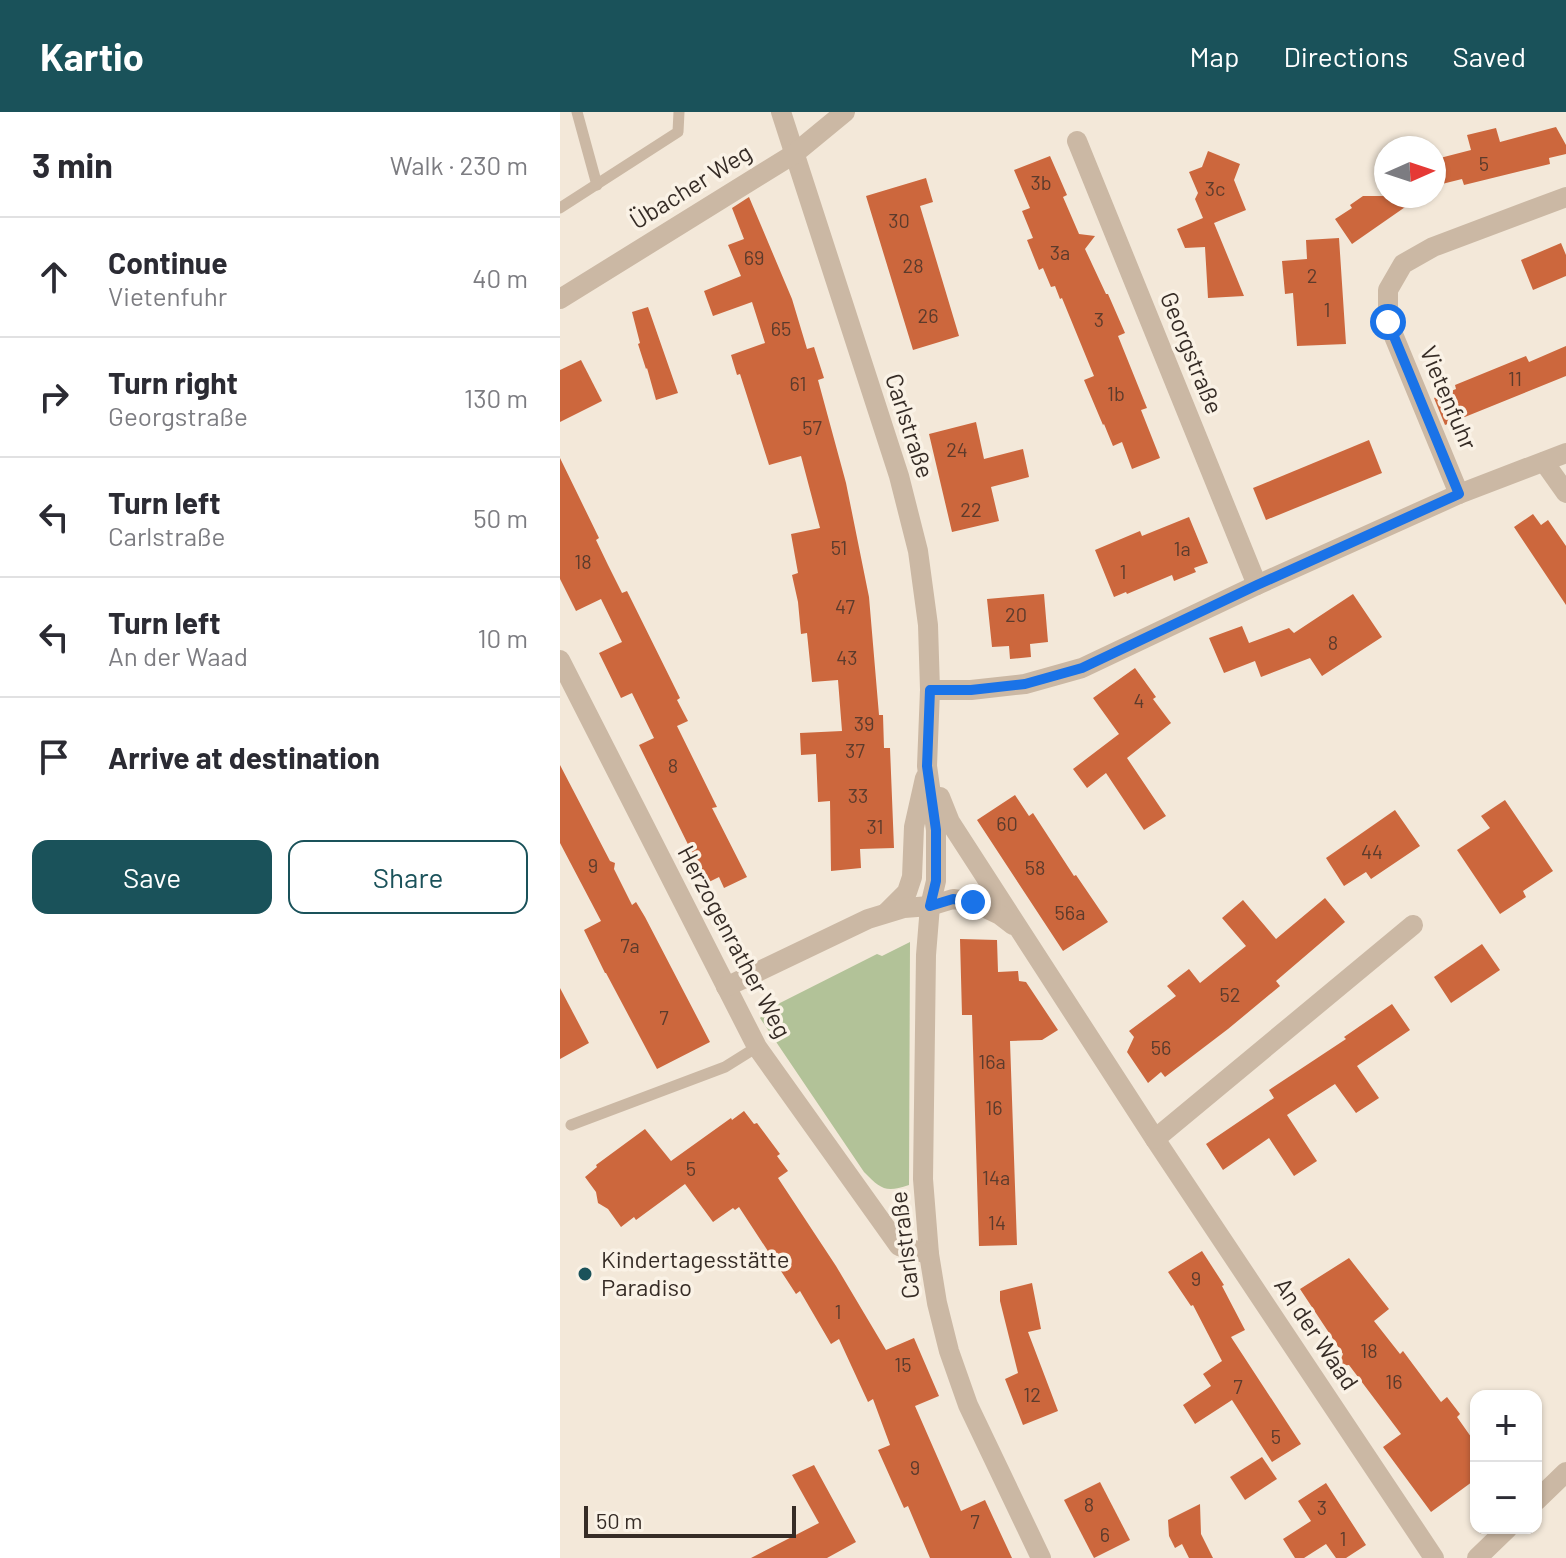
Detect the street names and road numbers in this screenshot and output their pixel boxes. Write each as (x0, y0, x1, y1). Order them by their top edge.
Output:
street label: Übacher Weg (624, 137, 756, 235)
street label: Georgstraße (1155, 287, 1230, 418)
street label: Vietenfuhr (1415, 341, 1484, 454)
street label: Carlstraße (880, 370, 941, 482)
street label: Herzogenrather Weg (672, 840, 798, 1043)
street label: Carlstraße (883, 1190, 925, 1301)
street label: An der Waad (1269, 1271, 1365, 1395)

